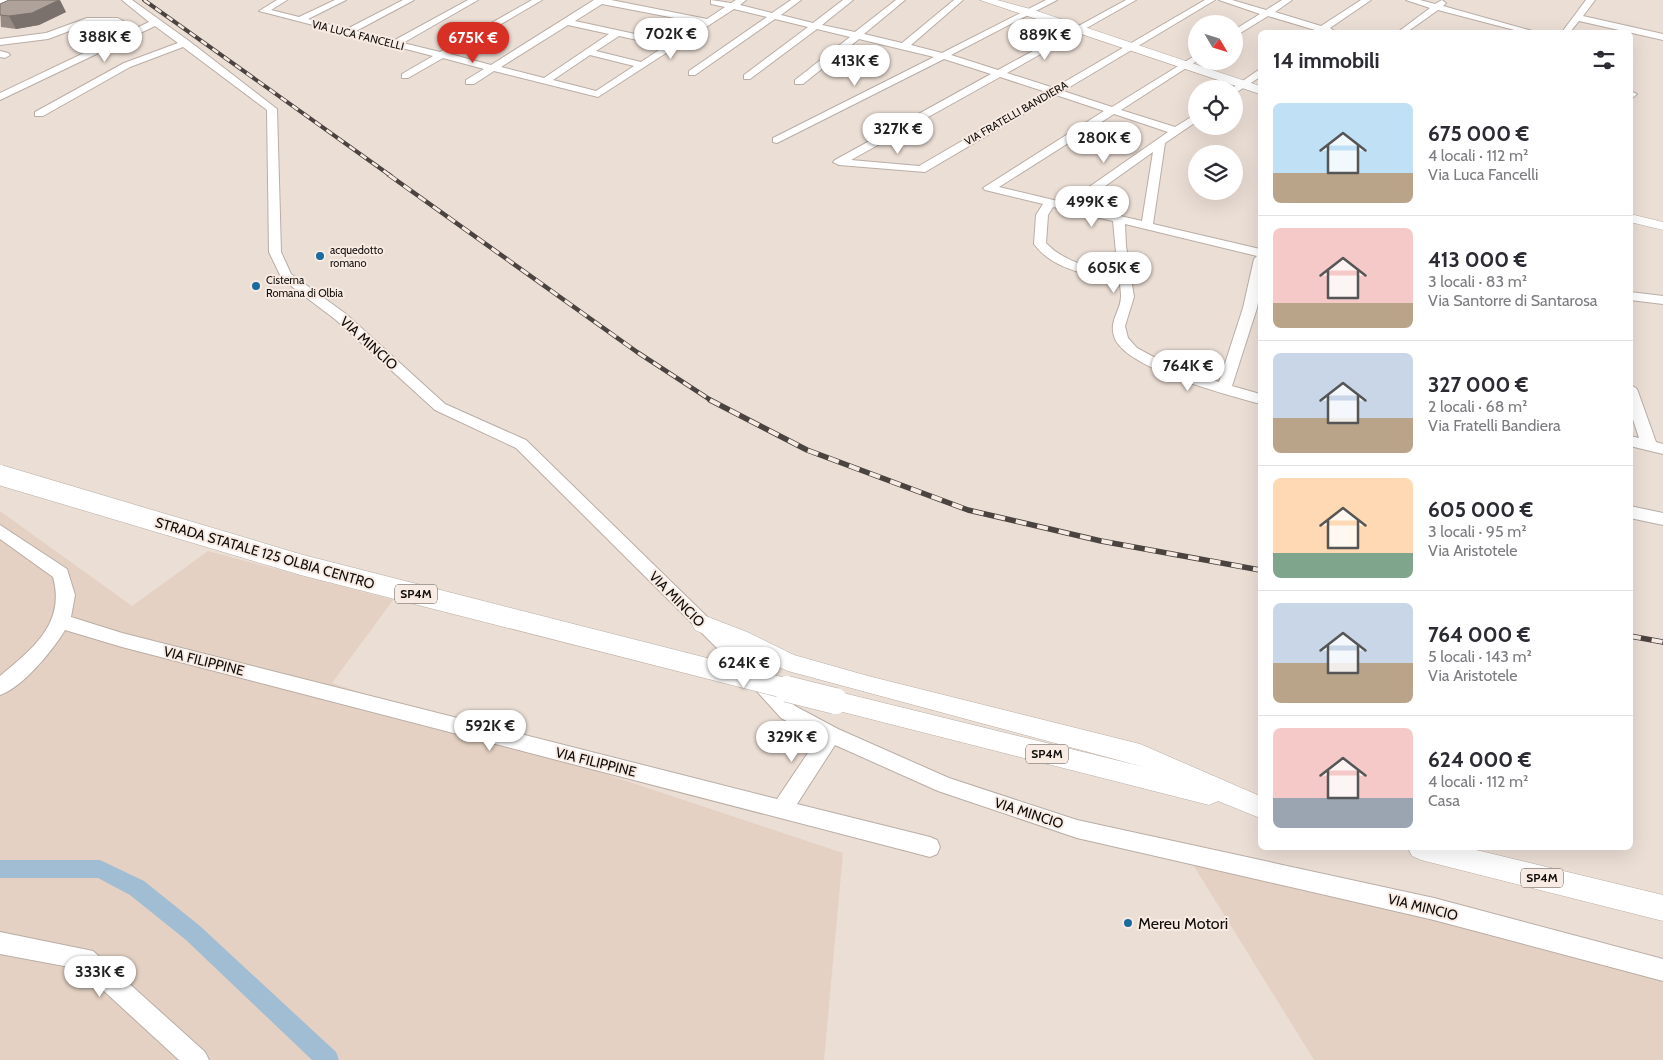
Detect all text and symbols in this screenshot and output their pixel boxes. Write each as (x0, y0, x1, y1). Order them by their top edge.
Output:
north arrow (1188, 15, 1242, 70)
map controls (1188, 15, 1243, 200)
street label: VIA LUCA FANCELLI (310, 17, 406, 53)
pin: 702K € (630, 18, 712, 60)
pin: 889K € (1004, 18, 1086, 61)
pin: 388K € (64, 20, 146, 63)
pin: 675K € (432, 22, 514, 64)
text: 702K € (645, 24, 697, 43)
text: 889K € (1019, 25, 1071, 44)
text: 388K € (79, 27, 131, 46)
text: 675K € (448, 28, 498, 47)
pin: 413K € (814, 44, 896, 87)
icon: filters (1590, 46, 1618, 74)
text: 14 immobili (1273, 48, 1380, 73)
text: 413K € (831, 51, 879, 70)
street label: VIA FRATELLI BANDIERA (962, 78, 1070, 148)
button: locate (1188, 80, 1243, 135)
pin: 327K € (857, 112, 939, 155)
text: 327K € (873, 119, 923, 138)
pin: 280K € (1063, 121, 1145, 164)
text: 675 000 € (1428, 121, 1529, 146)
icon: home (1313, 123, 1373, 183)
text: 280K € (1077, 128, 1131, 147)
button: layers (1188, 145, 1243, 200)
text: 4 locali · 112 m² (1428, 146, 1528, 165)
text: Via Luca Fancelli (1428, 165, 1538, 184)
pin: 499K € (1051, 186, 1133, 228)
text: 499K € (1066, 192, 1118, 211)
place label: acquedotto romano (330, 243, 383, 270)
text: 413 000 € (1428, 247, 1527, 272)
icon: home (1313, 248, 1373, 308)
marker: acquedotto romano (314, 250, 326, 262)
pin: 605K € (1073, 252, 1155, 294)
text: 605K € (1088, 258, 1140, 277)
text: 3 locali · 83 m² (1428, 272, 1527, 291)
place label: Cisterna Romana di Olbia (266, 273, 344, 300)
marker: Cisterna Romana di Olbia (250, 280, 262, 292)
text: Via Santorre di Santarosa (1428, 291, 1598, 310)
street label: VIA MINCIO (336, 312, 402, 374)
pin: 764K € (1147, 350, 1229, 392)
text: 764K € (1163, 356, 1213, 375)
text: 327 000 € (1428, 372, 1529, 397)
icon: home (1313, 373, 1373, 433)
text: 2 locali · 68 m² (1428, 397, 1527, 416)
text: Via Fratelli Bandiera (1428, 416, 1561, 435)
text: 605 000 € (1428, 497, 1533, 522)
icon: home (1313, 498, 1373, 558)
street label: STRADA STATALE 125 OLBIA CENTRO (153, 513, 377, 593)
text: 3 locali · 95 m² (1428, 522, 1527, 541)
text: Via Aristotele (1428, 541, 1518, 560)
street label: VIA MINCIO (645, 567, 709, 631)
road number: SP4M (395, 584, 437, 604)
text: 764 000 € (1428, 622, 1530, 647)
icon: home (1313, 623, 1373, 683)
street label: VIA FILIPPINE (162, 642, 246, 680)
pin: 624K € (703, 646, 785, 689)
text: 5 locali · 143 m² (1428, 647, 1532, 666)
text: 624K € (718, 653, 770, 672)
text: Via Aristotele (1428, 666, 1518, 685)
pin: 592K € (449, 710, 531, 752)
text: 592K € (465, 716, 515, 735)
pin: 329K € (751, 720, 833, 763)
text: 329K € (767, 727, 817, 746)
street label: VIA FILIPPINE (554, 743, 638, 781)
road number: SP4M (1026, 744, 1068, 764)
text: 624 000 € (1428, 747, 1531, 772)
icon: home (1313, 748, 1373, 808)
text: 4 locali · 112 m² (1428, 772, 1528, 791)
text: Casa (1428, 791, 1460, 810)
street label: VIA MINCIO (992, 793, 1066, 833)
road number: SP4M (1521, 868, 1563, 888)
street label: VIA MINCIO (1386, 890, 1460, 924)
place label: Mereu Motori (1138, 914, 1228, 933)
marker: Mereu Motori (1122, 917, 1134, 929)
pin: 333K € (59, 956, 141, 998)
text: 333K € (75, 962, 125, 981)

